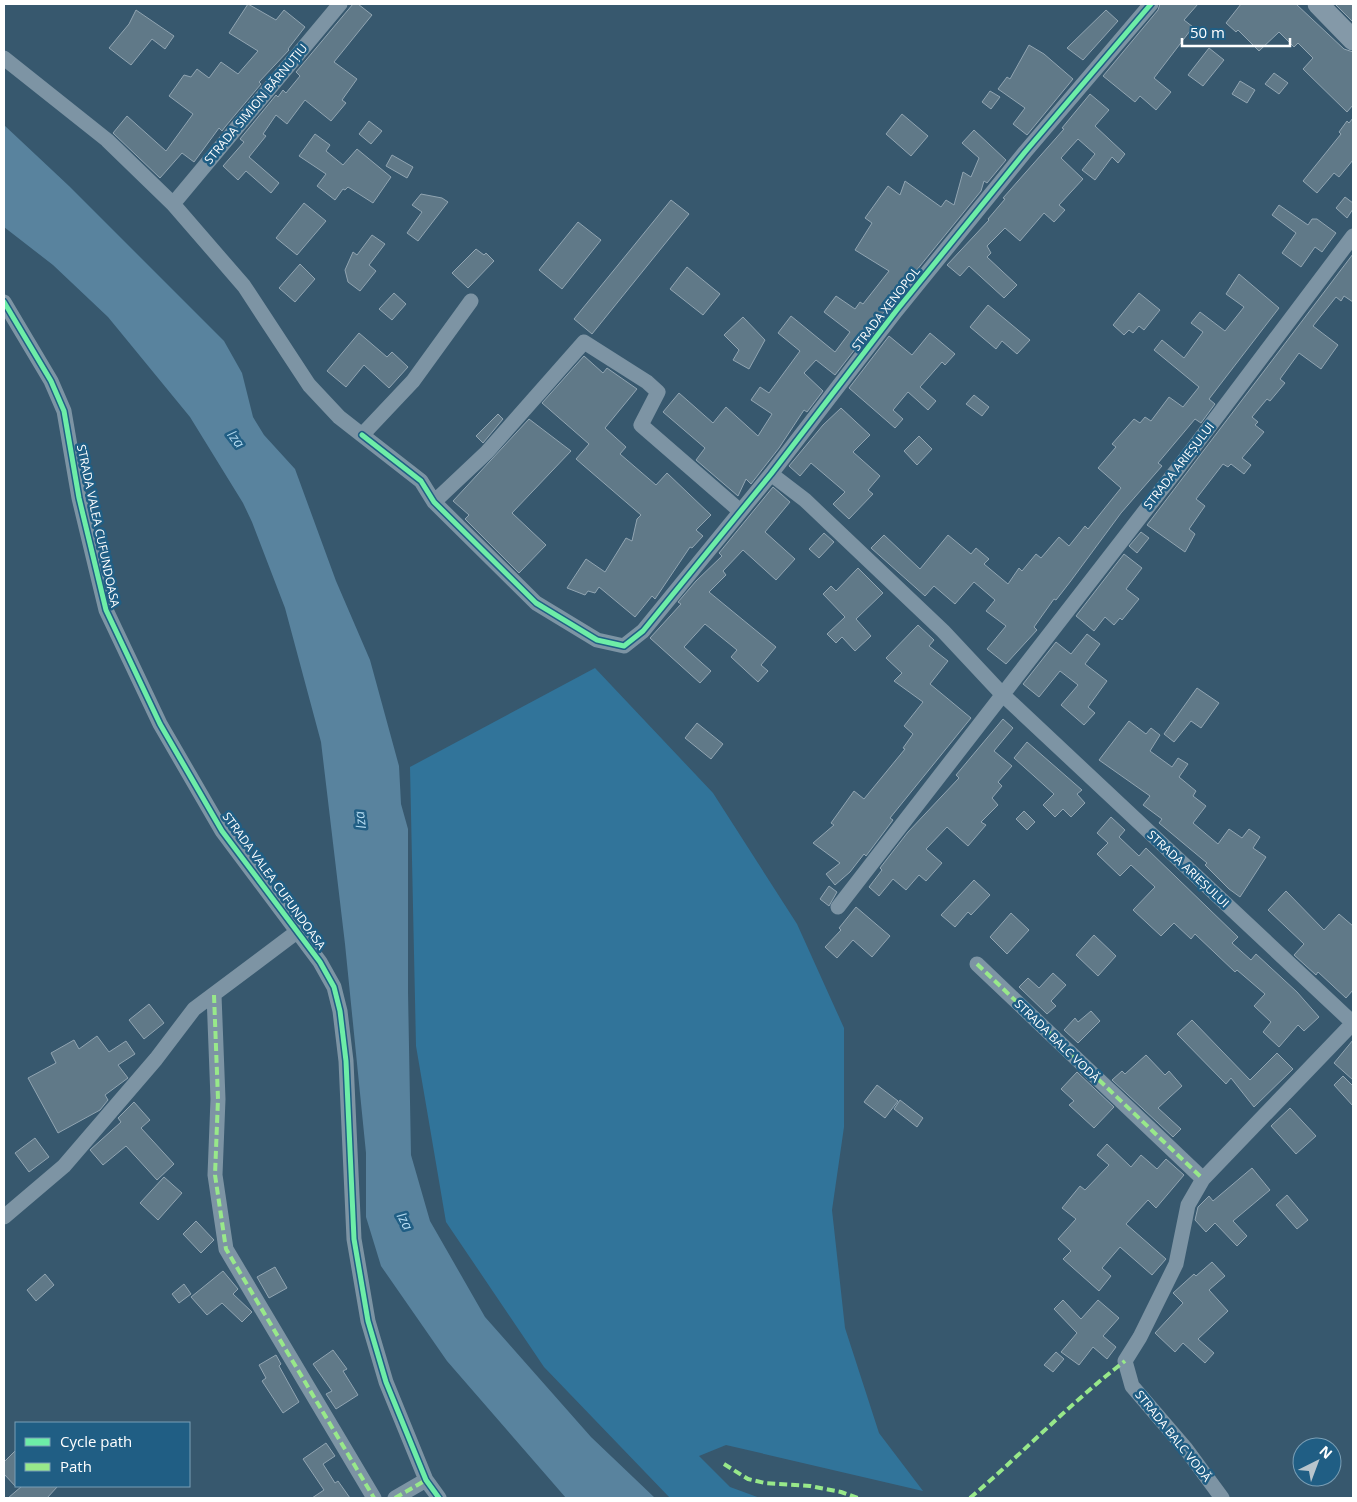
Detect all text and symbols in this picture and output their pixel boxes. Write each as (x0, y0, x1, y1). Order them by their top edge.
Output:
scale bar (1182, 15, 1290, 47)
text: 50 m (1190, 22, 1225, 42)
street label: STRADA SIMION BĂRNUȚIU (200, 40, 311, 168)
street label: STRADA XENOPOL (847, 263, 924, 354)
street label: STRADA ARIEȘULUI (1139, 419, 1218, 513)
water label: Iza (223, 426, 249, 452)
street label: STRADA VALEA CUFUNDOASA (73, 443, 124, 609)
street label: STRADA VALEA CUFUNDOASA (219, 809, 330, 953)
water label: Iza (349, 810, 370, 830)
street label: STRADA ARIEȘULUI (1144, 826, 1233, 911)
street label: STRADA BALC VODĂ (1011, 995, 1104, 1086)
water label: Iza (393, 1208, 418, 1233)
street label: STRADA BALC VODĂ (1131, 1387, 1216, 1485)
legend (15, 1422, 190, 1487)
text: Cycle path (60, 1431, 132, 1451)
north arrow (1292, 1437, 1342, 1487)
text: N (1315, 1441, 1337, 1463)
text: Path (60, 1456, 92, 1476)

